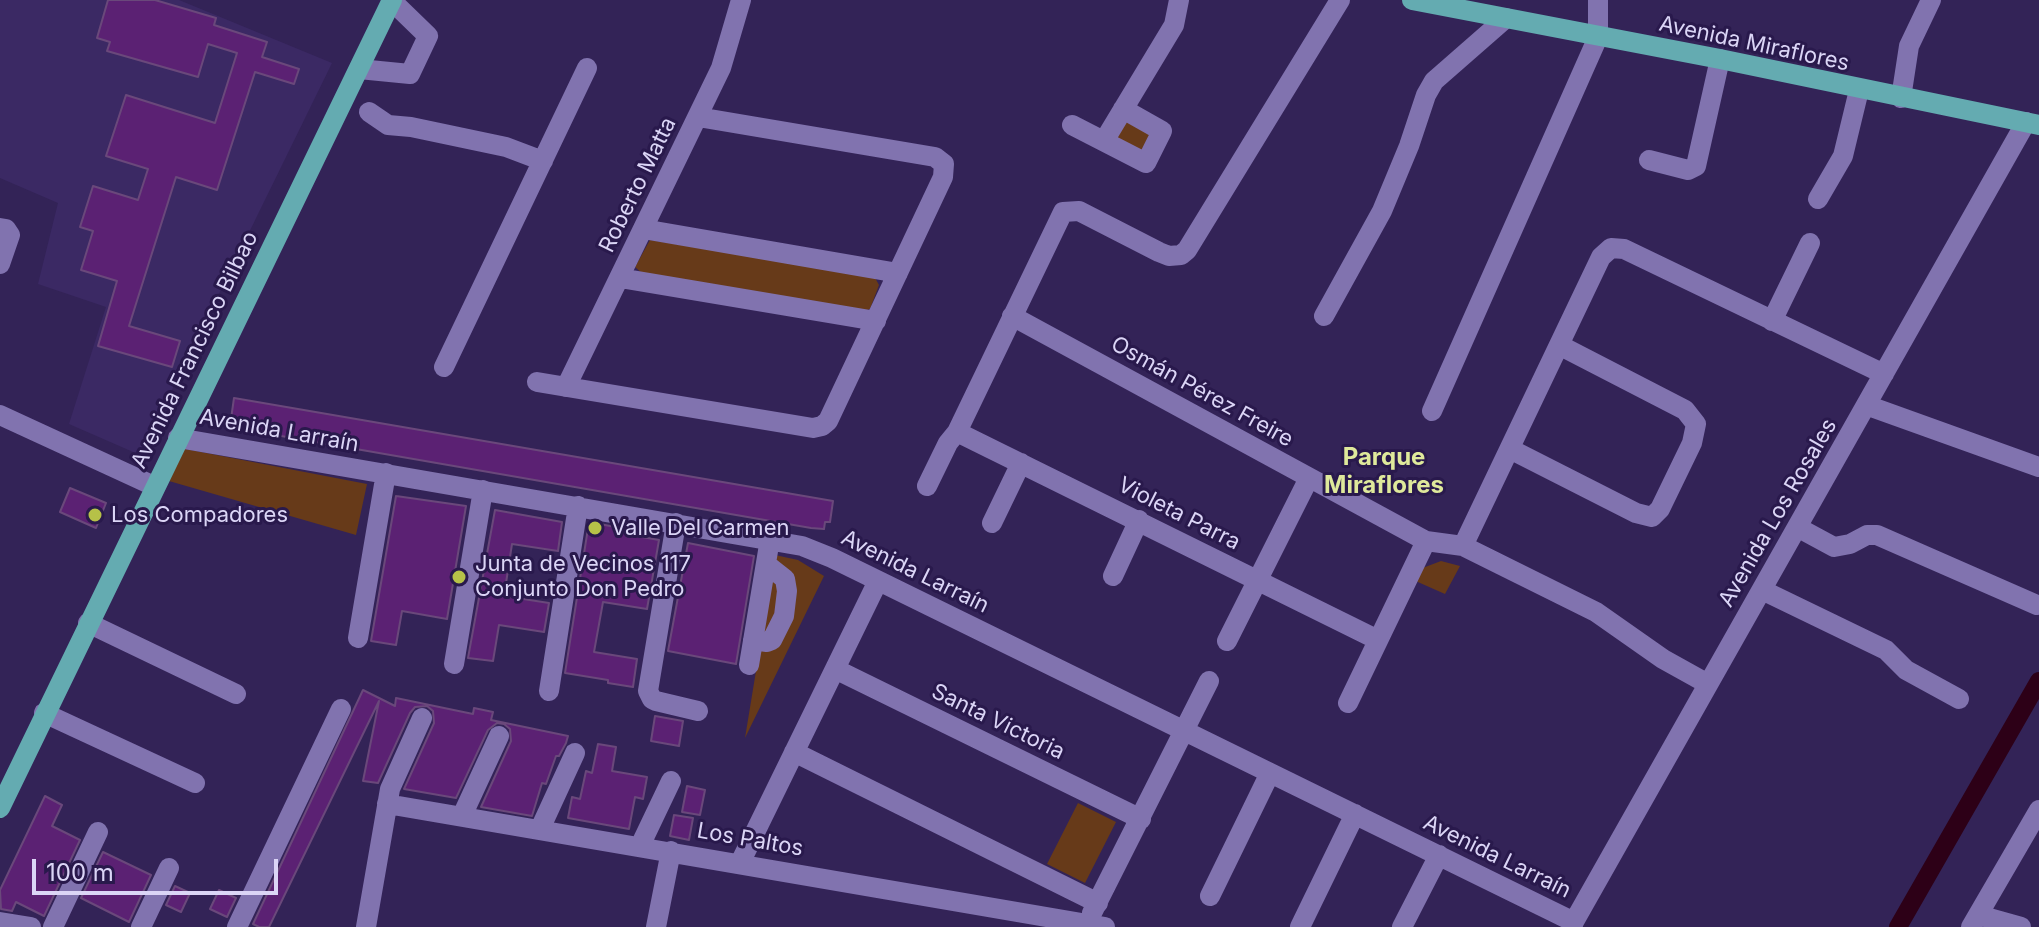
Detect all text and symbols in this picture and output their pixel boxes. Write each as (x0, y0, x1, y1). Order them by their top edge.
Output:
street label: Avenida Miraflores (1657, 11, 1851, 77)
street label: Roberto Matta (594, 113, 682, 257)
street label: Avenida Francisco Bilbao (126, 227, 264, 473)
street label: Osmán Pérez Freire (1106, 331, 1298, 453)
street label: Avenida Larraín (197, 404, 361, 458)
street label: Avenida Los Rosales (1713, 414, 1843, 612)
district label: Parque Miraflores (1324, 444, 1444, 500)
street label: Violeta Parra (1114, 472, 1244, 556)
place label: Los Compadores (111, 502, 288, 528)
marker: Los Compadores (86, 506, 104, 524)
place label: Valle Del Carmen (611, 515, 789, 541)
marker: Valle Del Carmen (586, 519, 604, 537)
street label: Avenida Larraín (837, 525, 993, 619)
place label: Junta de Vecinos 117 Conjunto Don Pedro (475, 551, 691, 602)
marker: Junta de Vecinos 117 Conjunto Don Pedro (450, 568, 468, 586)
street label: Santa Victoria (927, 678, 1069, 766)
street label: Avenida Larraín (1419, 810, 1575, 904)
street label: Los Paltos (695, 818, 805, 862)
scale bar (36, 843, 282, 893)
text: 100 m (46, 858, 114, 887)

